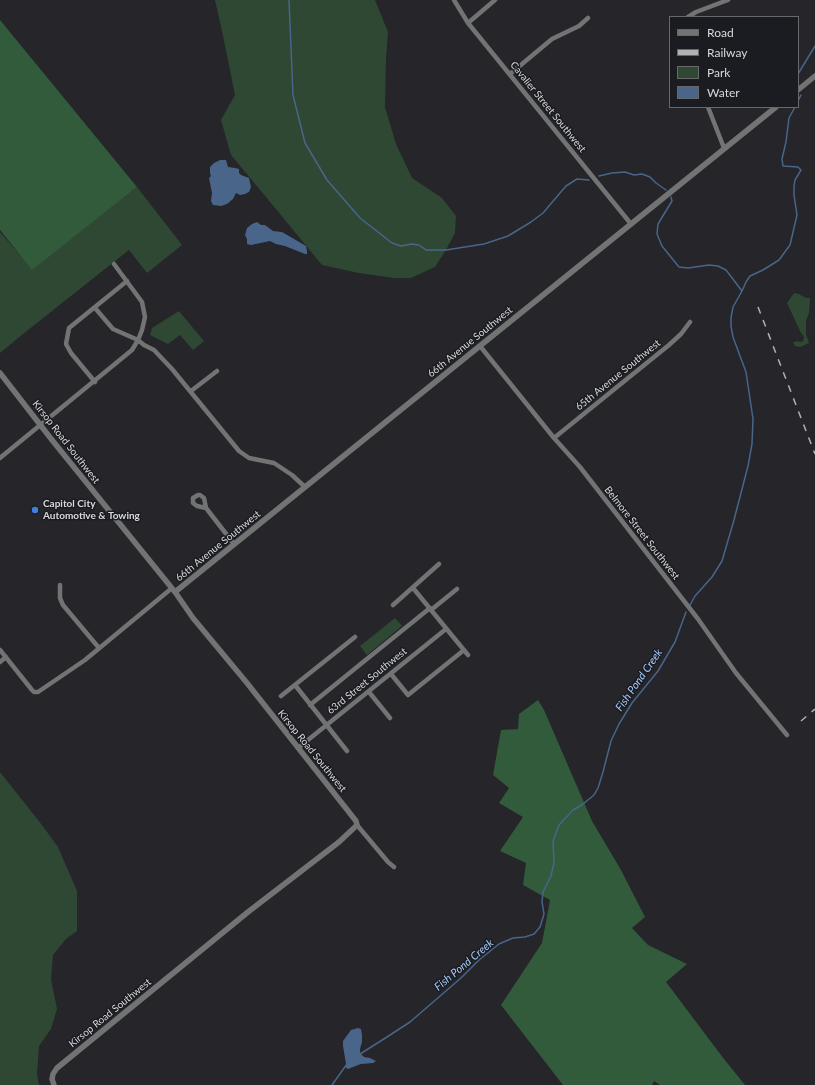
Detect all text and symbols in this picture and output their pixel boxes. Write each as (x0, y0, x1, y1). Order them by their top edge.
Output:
legend (669, 16, 799, 108)
text: Road (707, 25, 734, 40)
text: Railway (707, 45, 747, 60)
street label: Cavalier Street Southwest (508, 59, 588, 155)
text: Park (707, 65, 730, 80)
text: Water (707, 85, 740, 100)
street label: 66th Avenue Southwest (425, 304, 515, 380)
street label: 65th Avenue Southwest (573, 337, 663, 413)
street label: Kirsop Road Southwest (30, 398, 102, 486)
street label: Belmore Street Southwest (602, 484, 682, 582)
place label: Capitol City Automotive & Towing (43, 498, 140, 522)
marker: Capitol City Automotive & Towing (30, 505, 40, 515)
street label: 66th Avenue Southwest (173, 508, 263, 584)
street label: 63rd Street Southwest (325, 645, 409, 717)
water label: Fish Pond Creek (613, 646, 665, 714)
street label: Kirsop Road Southwest (275, 707, 349, 795)
water label: Fish Pond Creek (432, 936, 496, 994)
street label: Kirsop Road Southwest (66, 976, 154, 1050)

